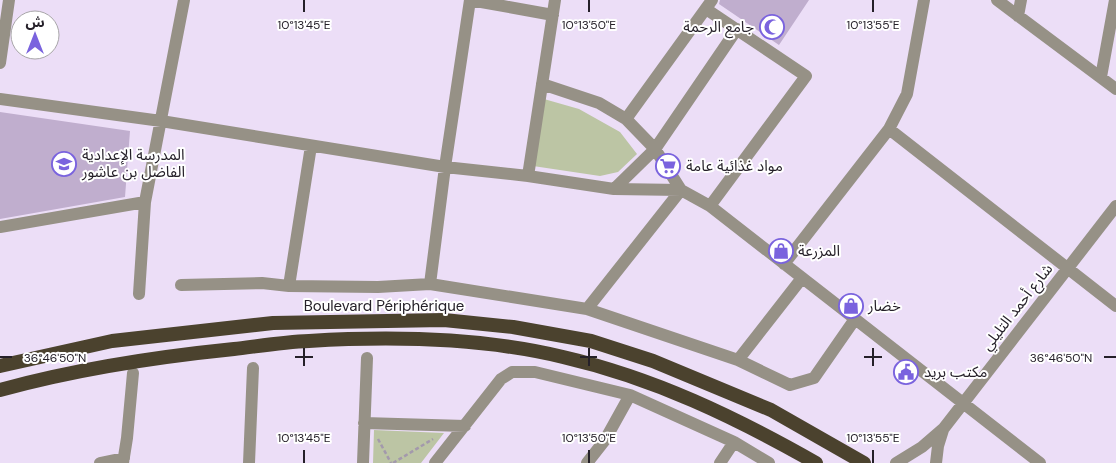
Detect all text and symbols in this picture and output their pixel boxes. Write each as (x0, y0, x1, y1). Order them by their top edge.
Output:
north arrow (10, 10, 60, 60)
text: ش (25, 13, 45, 31)
mosque icon: جامع الرحمة (759, 14, 785, 40)
text: 10°13'45"E (278, 17, 331, 33)
text: 10°13'50"E (562, 17, 616, 33)
place label: جامع الرحمة (683, 17, 754, 39)
text: 10°13'55"E (846, 17, 900, 33)
place label: المدرسة الإعدادية الفاضل بن عاشور (81, 145, 185, 182)
school or university icon: المدرسة الإعدادية الفاضل بن عاشور (51, 151, 77, 177)
supermarket icon: مواد غذائية عامة (655, 153, 681, 179)
place label: مواد غذائية عامة (686, 156, 783, 176)
shop icon: المزرعة (768, 238, 794, 264)
place label: المزرعة (798, 241, 840, 261)
street label: شارع أحمد التليلي (977, 259, 1059, 356)
shop icon: خضار (838, 293, 864, 319)
street label: Boulevard Périphérique (304, 296, 464, 316)
place label: خضار (867, 296, 901, 316)
text: 36°46'50"N (24, 350, 86, 366)
text: 36°46'50"N (1030, 350, 1092, 366)
public building icon: مكتب بريد (893, 359, 919, 385)
place label: مكتب بريد (924, 362, 987, 382)
text: 10°13'45"E (278, 430, 331, 446)
text: 10°13'50"E (562, 430, 616, 446)
text: 10°13'55"E (846, 430, 900, 446)

